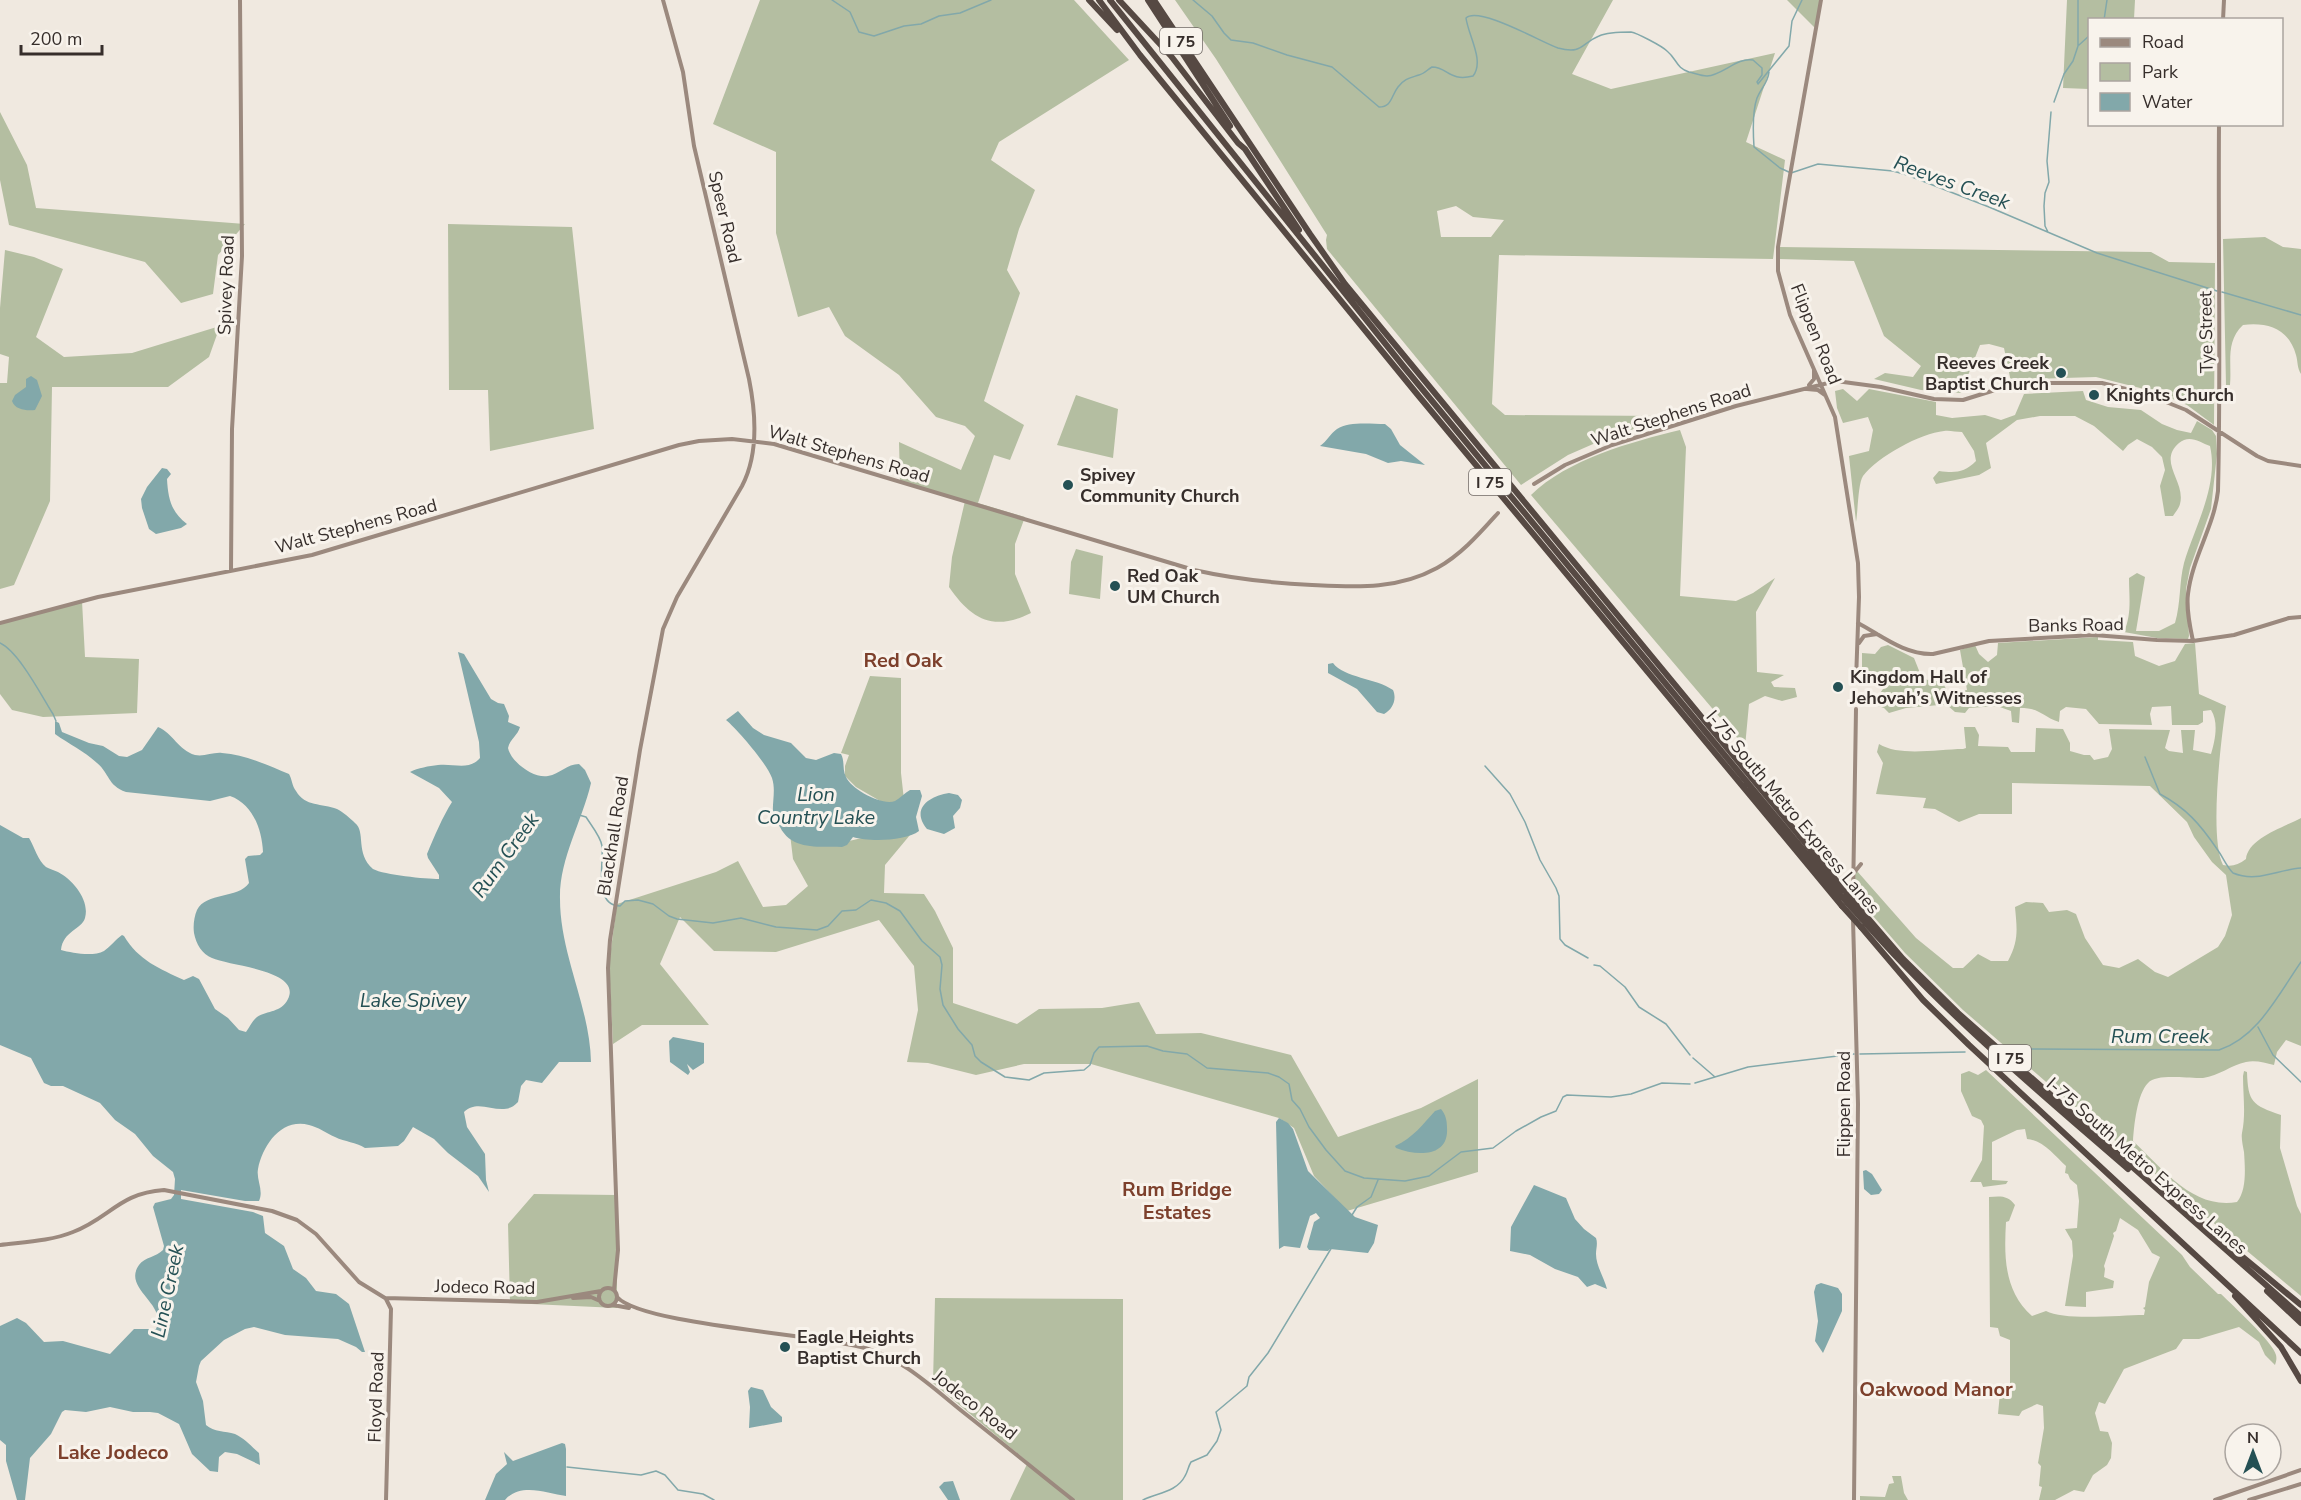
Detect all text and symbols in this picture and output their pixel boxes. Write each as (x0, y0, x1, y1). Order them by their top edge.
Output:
scale bar (21, 18, 102, 56)
legend (2088, 18, 2283, 126)
text: 200 m (30, 27, 82, 51)
road number: I 75 (1160, 28, 1202, 54)
text: Road (2142, 30, 2184, 54)
text: Park (2142, 60, 2179, 84)
text: Water (2142, 90, 2193, 114)
water label: Reeves Creek (1890, 149, 2015, 216)
street label: Speer Road (703, 169, 747, 265)
street label: Spivey Road (212, 235, 240, 335)
street label: Flippen Road (1785, 280, 1847, 388)
street label: Tye Street (2193, 290, 2219, 373)
place label: Reeves Creek Baptist Church (1925, 351, 2049, 396)
marker: Reeves Creek Baptist Church (2054, 366, 2068, 380)
street label: Walt Stephens Road (1588, 378, 1754, 452)
place label: Knights Church (2106, 383, 2234, 407)
marker: Knights Church (2087, 388, 2101, 402)
street label: Walt Stephens Road (765, 419, 933, 489)
place label: Spivey Community Church (1080, 463, 1240, 508)
road number: I 75 (1469, 469, 1511, 495)
marker: Spivey Community Church (1061, 478, 1075, 492)
street label: Walt Stephens Road (272, 493, 440, 559)
place label: Red Oak UM Church (1127, 564, 1220, 609)
marker: Red Oak UM Church (1108, 579, 1122, 593)
street label: Banks Road (2028, 612, 2124, 638)
district label: Red Oak (863, 647, 944, 674)
place label: Kingdom Hall of Jehovah’s Witnesses (1849, 665, 2022, 710)
marker: Kingdom Hall of Jehovah’s Witnesses (1831, 680, 1845, 694)
street label: I-75 South Metro Express Lanes (1701, 705, 1885, 919)
street label: Blackhall Road (592, 774, 634, 898)
water label: Lion Country Lake (757, 781, 876, 831)
water label: Rum Creek (465, 807, 546, 903)
water label: Lake Spivey (360, 987, 467, 1014)
water label: Rum Creek (2111, 1023, 2210, 1050)
road number: I 75 (1989, 1045, 2031, 1071)
street label: Flippen Road (1832, 1051, 1856, 1157)
street label: I-75 South Metro Express Lanes (2041, 1072, 2253, 1260)
district label: Rum Bridge Estates (1122, 1176, 1232, 1226)
water label: Line Creek (144, 1241, 191, 1340)
street label: Jodeco Road (434, 1274, 535, 1300)
place label: Eagle Heights Baptist Church (797, 1325, 921, 1370)
marker: Eagle Heights Baptist Church (778, 1340, 792, 1354)
street label: Floyd Road (362, 1351, 390, 1443)
street label: Jodeco Road (927, 1364, 1022, 1445)
district label: Oakwood Manor (1859, 1376, 2013, 1403)
north arrow (2223, 1422, 2283, 1482)
text: N (2247, 1427, 2259, 1449)
district label: Lake Jodeco (57, 1439, 169, 1466)

